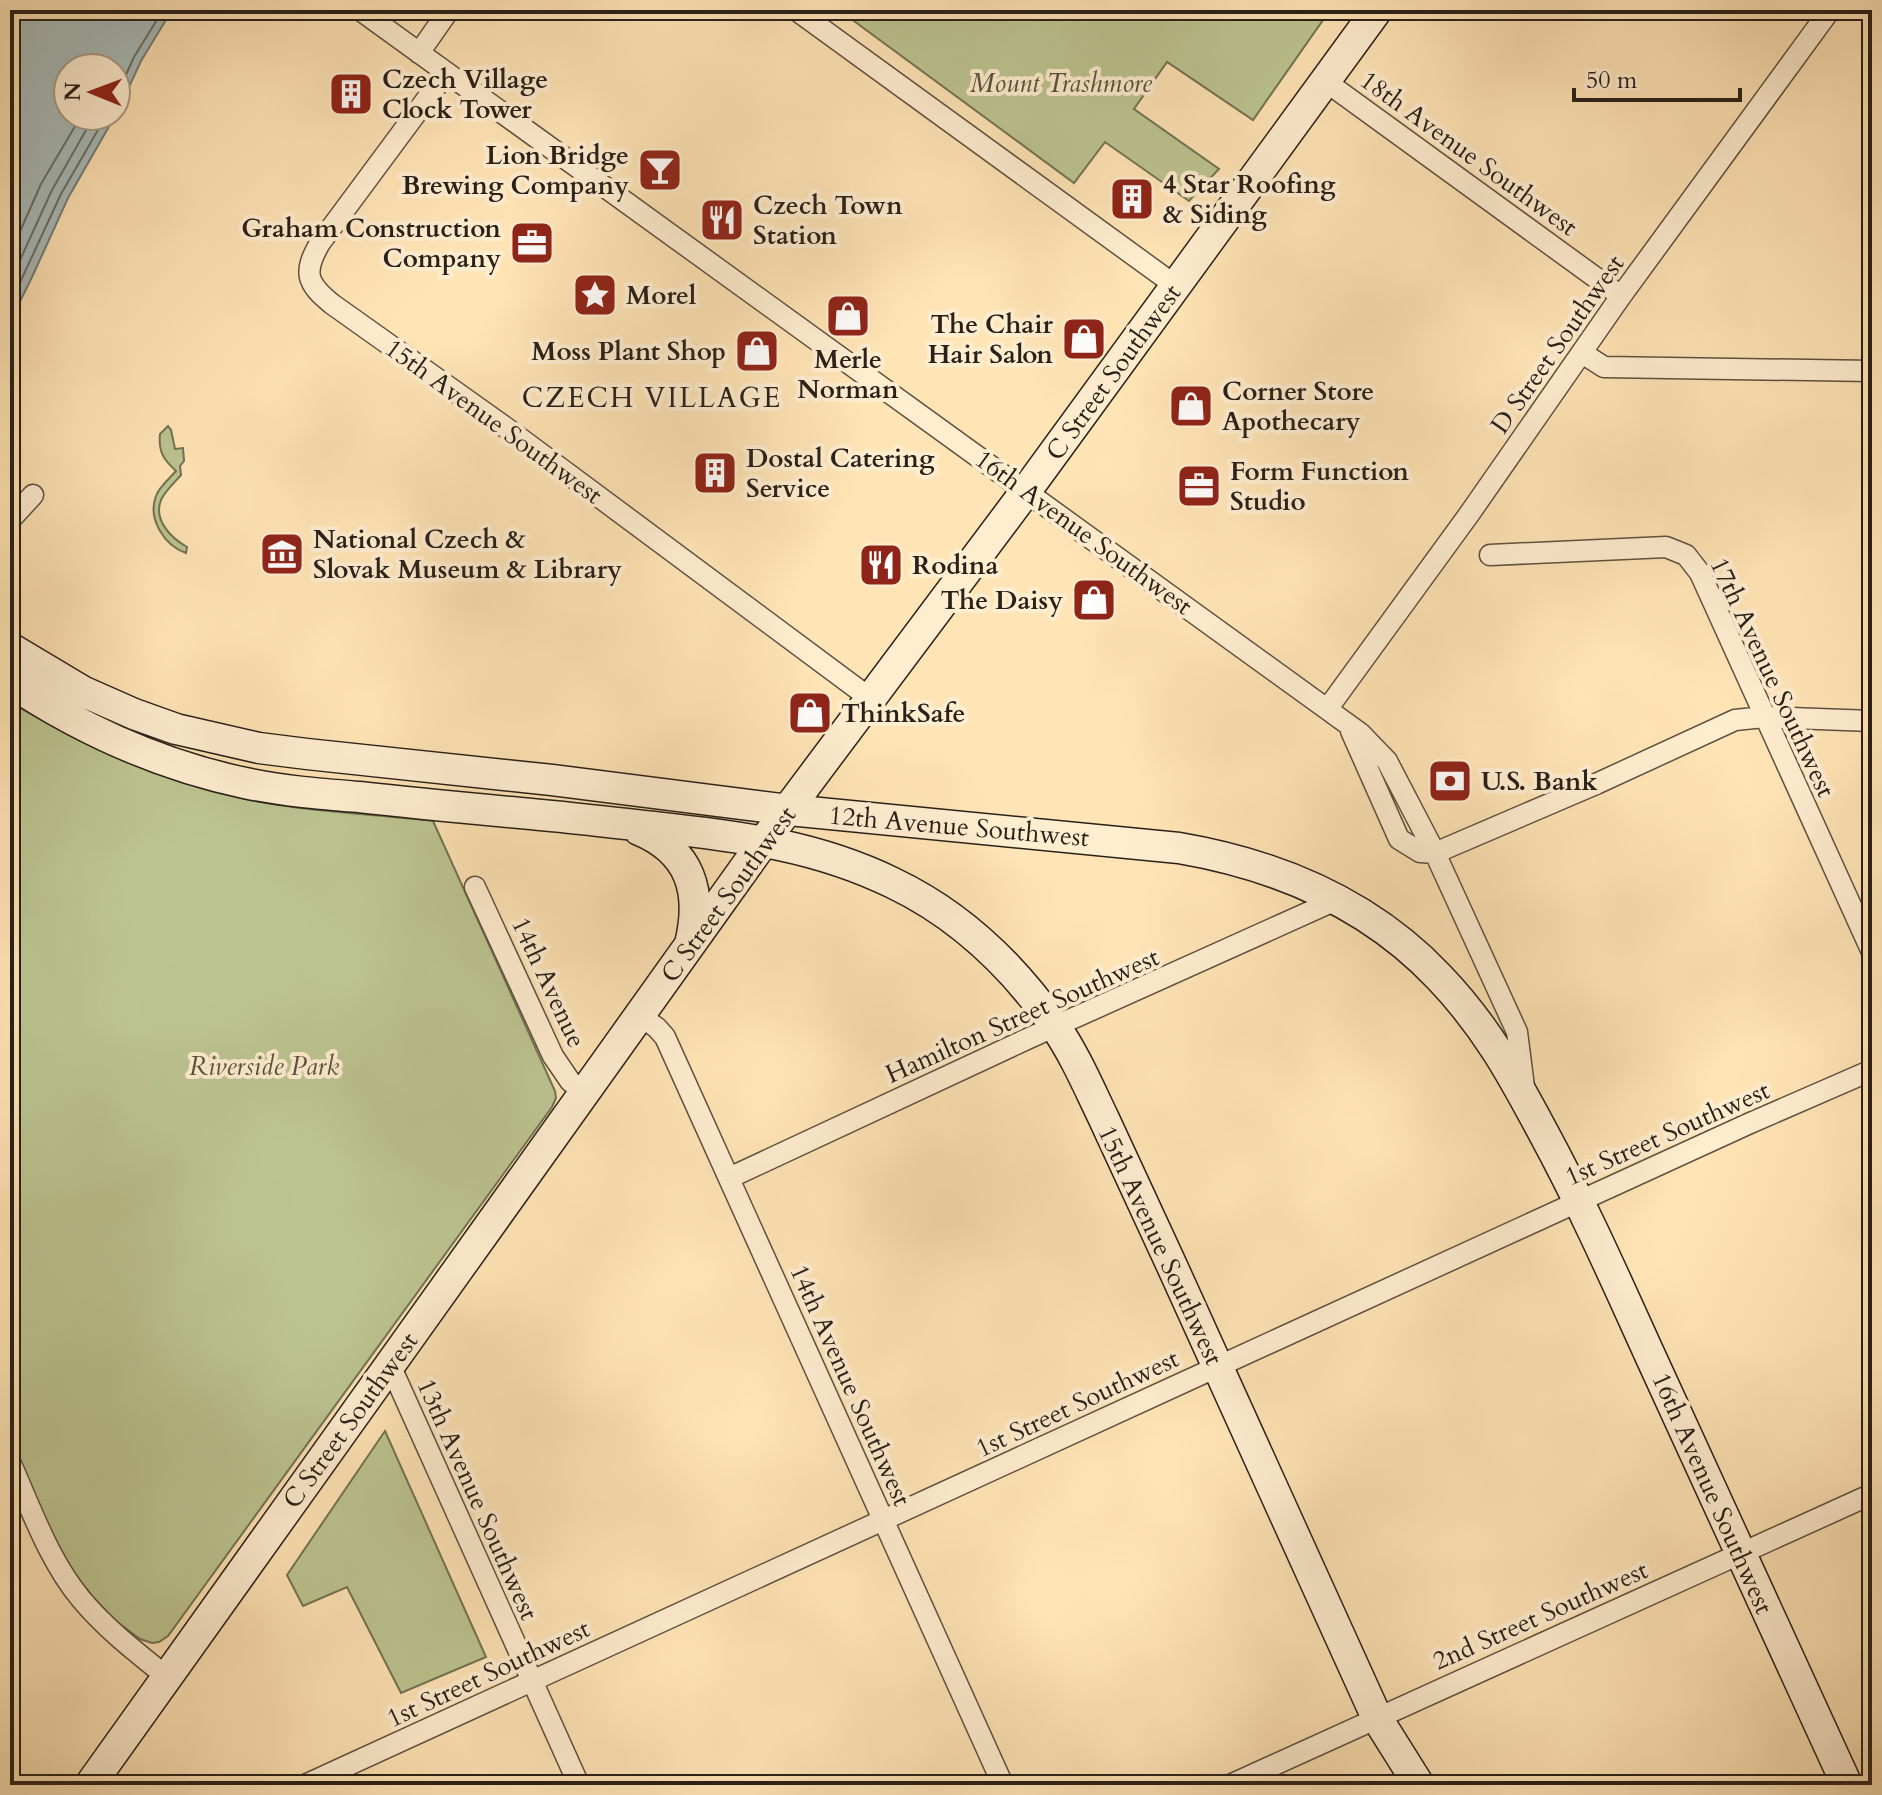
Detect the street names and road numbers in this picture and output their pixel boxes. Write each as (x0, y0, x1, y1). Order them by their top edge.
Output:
street label: 18th Avenue Southwest (1353, 63, 1584, 244)
street label: D Street Southwest (1483, 248, 1632, 441)
street label: C Street Southwest (1038, 277, 1189, 467)
street label: 15th Avenue Southwest (378, 331, 609, 512)
street label: 16th Avenue Southwest (968, 442, 1199, 623)
street label: 17th Avenue Southwest (1702, 552, 1844, 803)
street label: 12th Avenue Southwest (828, 798, 1090, 855)
street label: C Street Southwest (653, 799, 804, 989)
street label: 14th Avenue (503, 911, 594, 1053)
street label: Hamilton Street Southwest (880, 939, 1164, 1092)
street label: 1st Street Southwest (1560, 1073, 1775, 1194)
street label: 15th Avenue Southwest (1090, 1120, 1232, 1371)
street label: 14th Avenue Southwest (782, 1259, 920, 1511)
street label: C Street Southwest (275, 1325, 426, 1515)
street label: 1st Street Southwest (970, 1341, 1184, 1466)
street label: 16th Avenue Southwest (1644, 1367, 1782, 1619)
street label: 13th Avenue Southwest (409, 1373, 547, 1625)
street label: 2nd Street Southwest (1427, 1552, 1653, 1679)
street label: 1st Street Southwest (381, 1611, 595, 1736)

